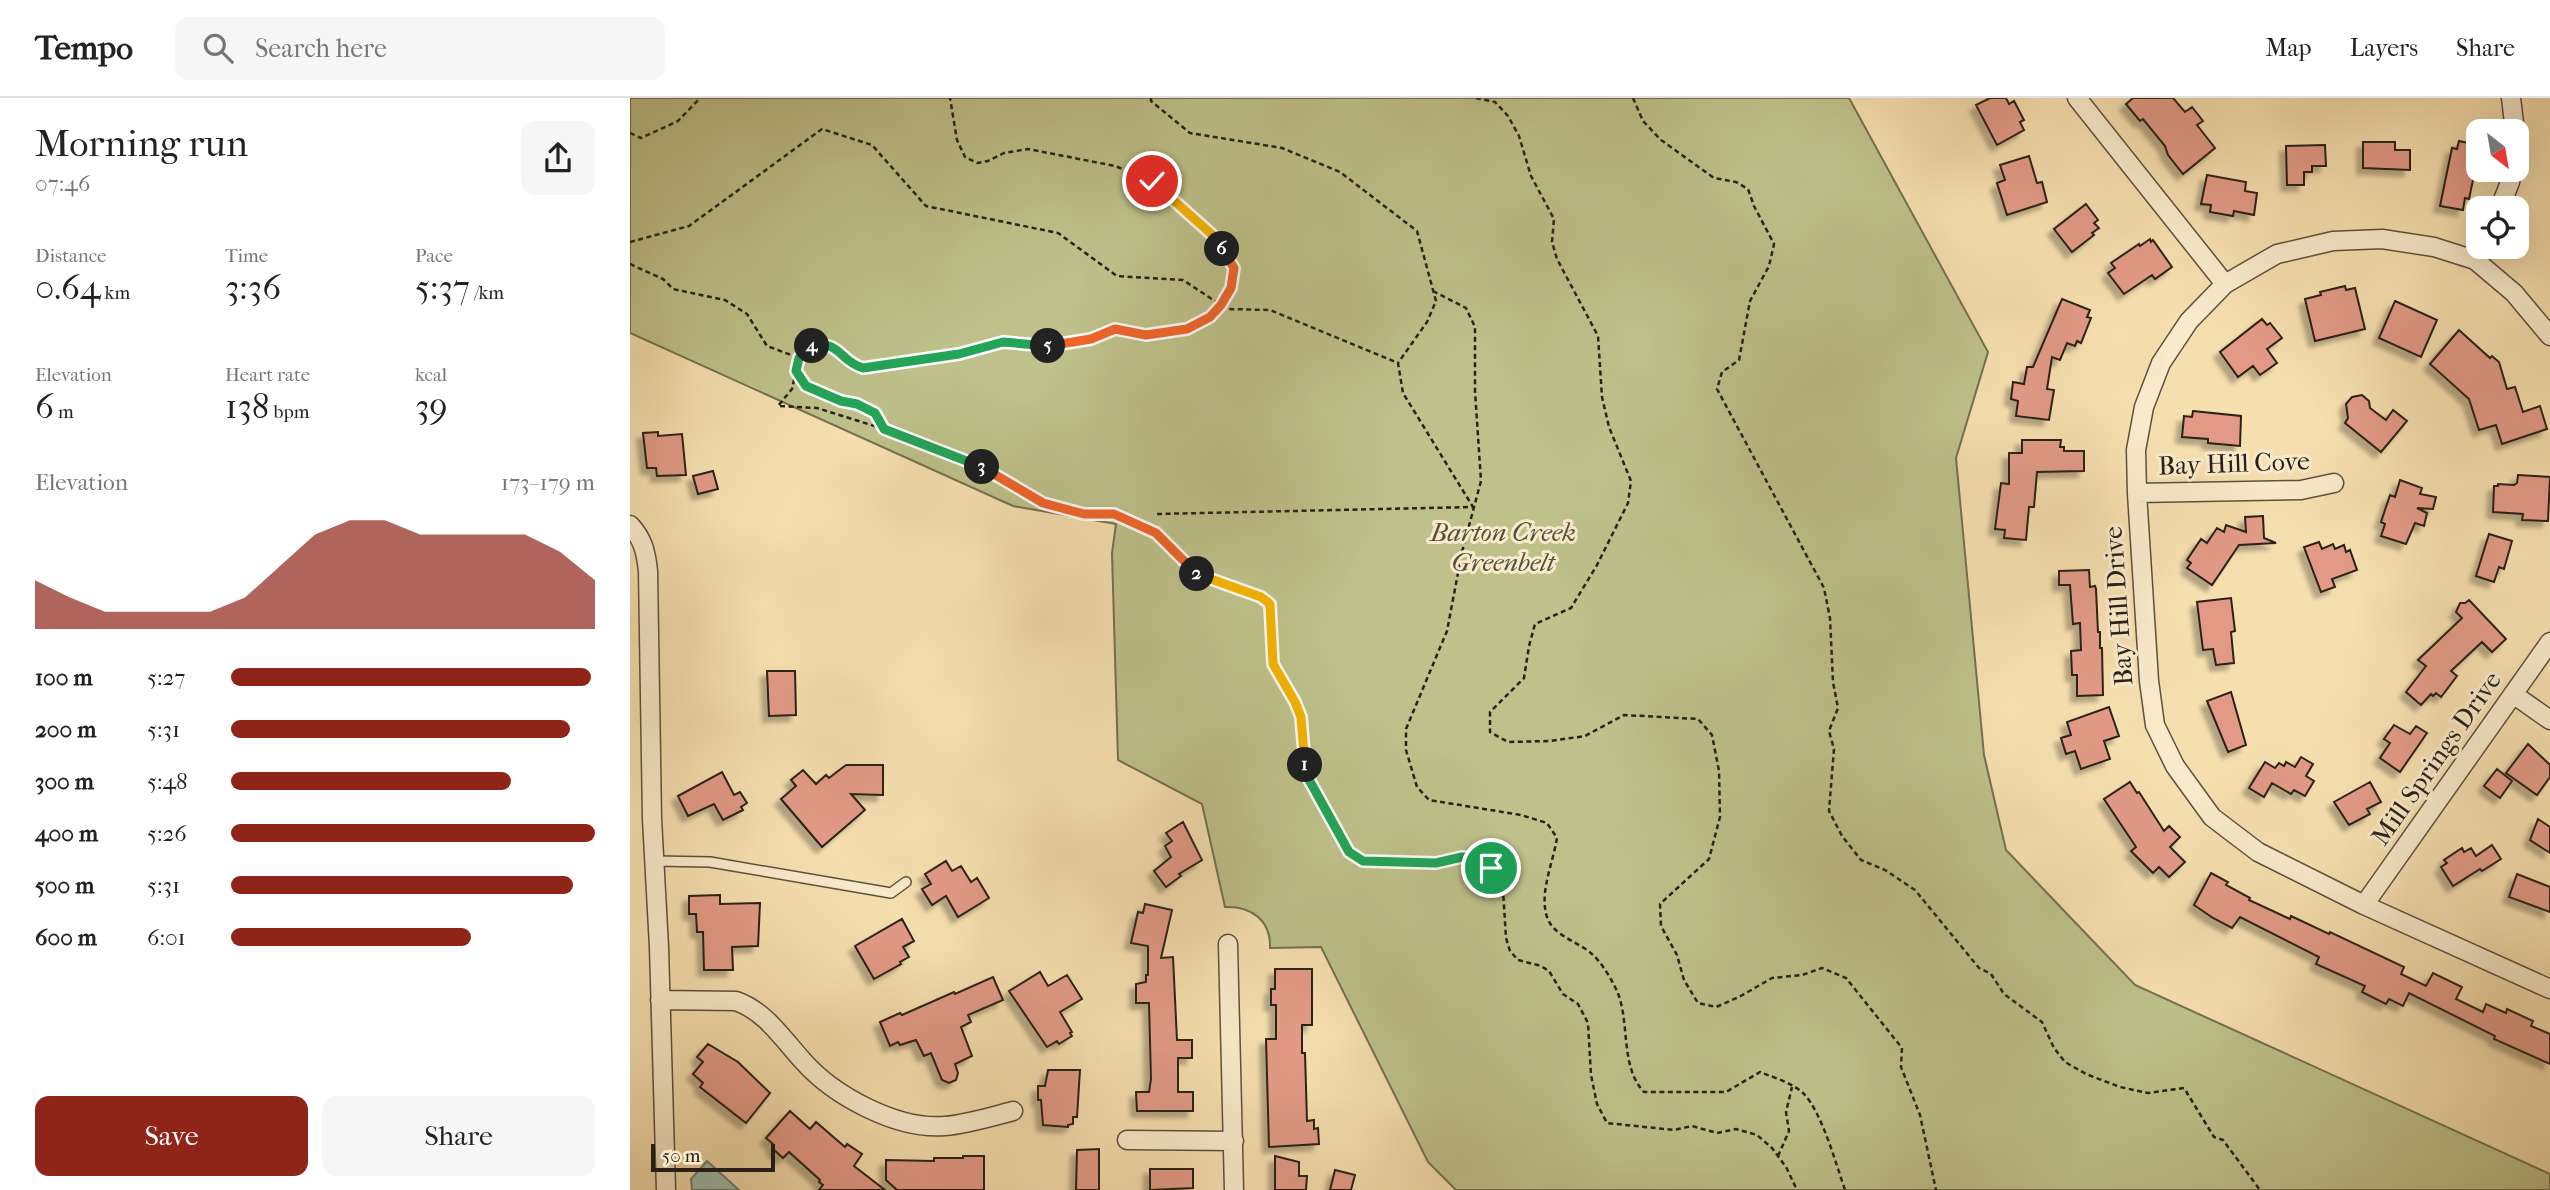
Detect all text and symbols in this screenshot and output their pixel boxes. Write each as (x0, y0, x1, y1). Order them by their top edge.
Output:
search box (175, 17, 665, 80)
text: Tempo (35, 29, 133, 68)
icon: search (199, 29, 237, 67)
text: Search here (255, 33, 387, 64)
text: Map (2266, 34, 2312, 62)
text: Layers (2350, 34, 2418, 62)
text: Share (2456, 34, 2515, 62)
north arrow (2466, 119, 2529, 182)
map controls (2466, 119, 2529, 259)
text: Morning run (35, 121, 248, 166)
button: share (521, 121, 595, 195)
pin (1122, 151, 1182, 211)
icon: check (1133, 162, 1171, 200)
text: 07:46 (35, 170, 90, 197)
button: locate (2466, 196, 2529, 259)
pin: 6 (1204, 232, 1240, 266)
text: 6 (1216, 237, 1227, 259)
text: Distance (35, 245, 106, 267)
text: Time (225, 245, 268, 267)
text: Pace (415, 245, 453, 267)
text: 0.64 (35, 267, 101, 308)
text: 3:36 (225, 267, 281, 308)
text: 5:37 (415, 267, 470, 308)
text: km (101, 282, 130, 304)
text: /km (470, 282, 504, 304)
pin: 4 (794, 328, 830, 364)
pin: 5 (1030, 328, 1066, 364)
text: 4 (806, 334, 817, 356)
text: 5 (1043, 334, 1052, 356)
text: Elevation (35, 364, 112, 386)
text: Heart rate (225, 364, 310, 386)
text: kcal (415, 364, 447, 386)
text: 6 (35, 386, 54, 427)
text: 138 (225, 386, 269, 427)
text: 39 (415, 386, 448, 427)
text: m (54, 401, 74, 423)
text: bpm (269, 401, 309, 423)
street label: Bay Hill Cove (2158, 445, 2311, 482)
pin: 3 (964, 450, 1000, 484)
text: 3 (978, 455, 985, 477)
text: Elevation (35, 469, 128, 496)
text: 173–179 m (501, 469, 595, 496)
park label: Barton Creek Greenbelt (1428, 517, 1576, 578)
street label: Bay Hill Drive (2097, 525, 2140, 687)
pin: 2 (1180, 556, 1214, 592)
text: 2 (1192, 562, 1201, 584)
text: 100 m (35, 664, 93, 691)
text: 5:27 (147, 664, 185, 691)
street label: Mill Springs Drive (2365, 665, 2508, 851)
text: 200 m (35, 716, 96, 743)
text: 5:31 (147, 716, 180, 743)
pin: 1 (1288, 748, 1322, 782)
text: 1 (1301, 753, 1308, 775)
text: 300 m (35, 768, 94, 795)
text: 5:48 (147, 768, 188, 795)
text: 400 m (35, 820, 98, 847)
text: 5:26 (147, 820, 187, 847)
pin (1461, 838, 1521, 898)
icon: arrive (1472, 849, 1510, 887)
text: 500 m (35, 872, 94, 899)
text: 5:31 (147, 872, 180, 899)
text: 600 m (35, 924, 97, 951)
text: 6:01 (147, 924, 186, 951)
button: Save (35, 1096, 308, 1176)
button: Share (322, 1096, 595, 1176)
scale bar (651, 1141, 775, 1173)
text: 50 m (662, 1145, 701, 1167)

